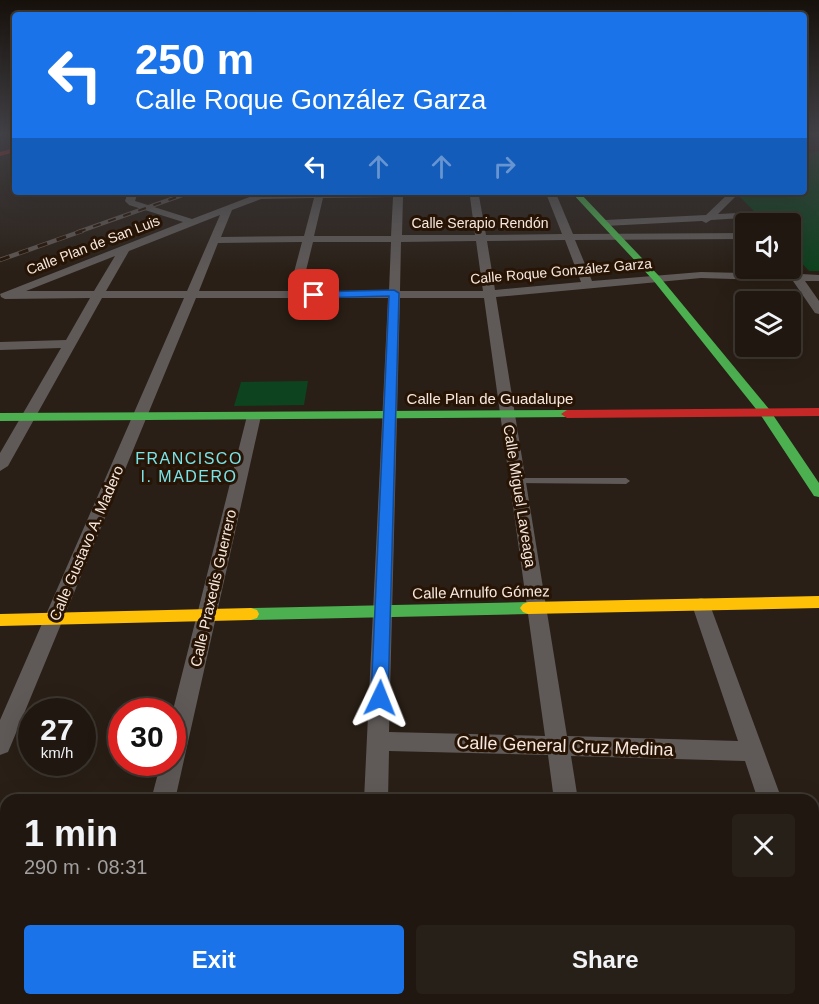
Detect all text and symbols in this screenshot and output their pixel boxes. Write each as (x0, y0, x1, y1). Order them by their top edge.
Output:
icon: left (36, 36, 114, 114)
text: 250 m (135, 36, 254, 83)
text: Calle Roque González Garza (135, 85, 486, 115)
icon: left (299, 150, 332, 183)
icon: ahead (362, 150, 395, 183)
icon: ahead (425, 150, 458, 183)
icon: right (488, 150, 521, 183)
street label: Calle Plan de San Luis (24, 212, 162, 278)
map controls (735, 213, 801, 357)
button: sound (735, 213, 801, 279)
street label: Calle Serapio Rendón (412, 215, 548, 231)
street label: Calle Roque González Garza (470, 255, 653, 287)
pin (288, 269, 339, 320)
icon: arrive (297, 278, 330, 311)
button: layers (735, 291, 801, 357)
street label: Calle Plan de Guadalupe (407, 390, 573, 407)
street label: Calle Miguel Laveaga (500, 423, 540, 569)
district label: FRANCISCO I. MADERO (135, 450, 243, 485)
street label: Calle Gustavo A. Madero (46, 463, 126, 623)
street label: Calle Praxedis Guerrero (187, 508, 239, 668)
street label: Calle Arnulfo Gómez (412, 582, 550, 602)
position arrow (348, 666, 412, 730)
speed limit sign: 30 (108, 698, 186, 776)
text: 27 (40, 713, 74, 746)
street label: Calle General Cruz Medina (456, 732, 675, 760)
text: km/h (41, 744, 73, 761)
text: 1 min (24, 813, 118, 854)
button: close (732, 814, 795, 877)
text: 290 m · 08:31 (24, 856, 147, 878)
button: Exit (24, 925, 404, 994)
button: Share (416, 925, 795, 994)

